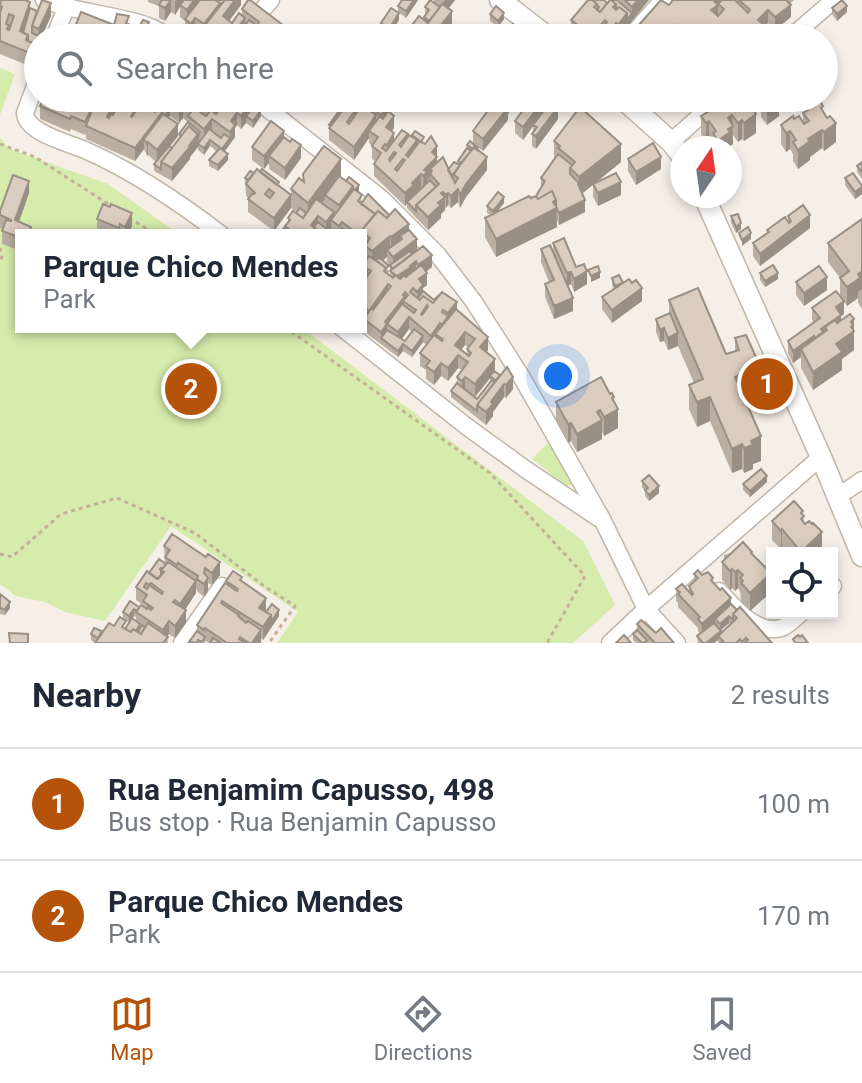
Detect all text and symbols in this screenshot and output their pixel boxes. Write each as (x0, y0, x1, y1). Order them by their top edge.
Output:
search box (24, 24, 838, 112)
icon: search (52, 46, 96, 90)
text: Search here (116, 51, 274, 86)
north arrow (670, 136, 742, 208)
popup (15, 229, 367, 333)
text: Parque Chico Mendes (43, 249, 339, 284)
text: Park (43, 284, 96, 314)
pin: 1 (741, 354, 793, 414)
your location (538, 356, 578, 396)
pin: 2 (165, 359, 217, 419)
map controls (766, 547, 838, 619)
button: locate (766, 547, 838, 619)
text: Nearby (32, 675, 141, 715)
text: 2 results (731, 680, 830, 710)
text: Rua Benjamim Capusso, 498 (108, 772, 495, 807)
text: 1 (51, 789, 65, 819)
text: 100 m (757, 789, 830, 819)
text: Bus stop · Rua Benjamin Capusso (108, 807, 496, 837)
text: Parque Chico Mendes (108, 884, 404, 919)
text: 2 (51, 901, 65, 931)
text: 170 m (757, 901, 830, 931)
text: Park (108, 919, 160, 949)
tab: Map (110, 992, 154, 1065)
tab: Directions (374, 992, 473, 1065)
tab: Saved (693, 992, 752, 1065)

